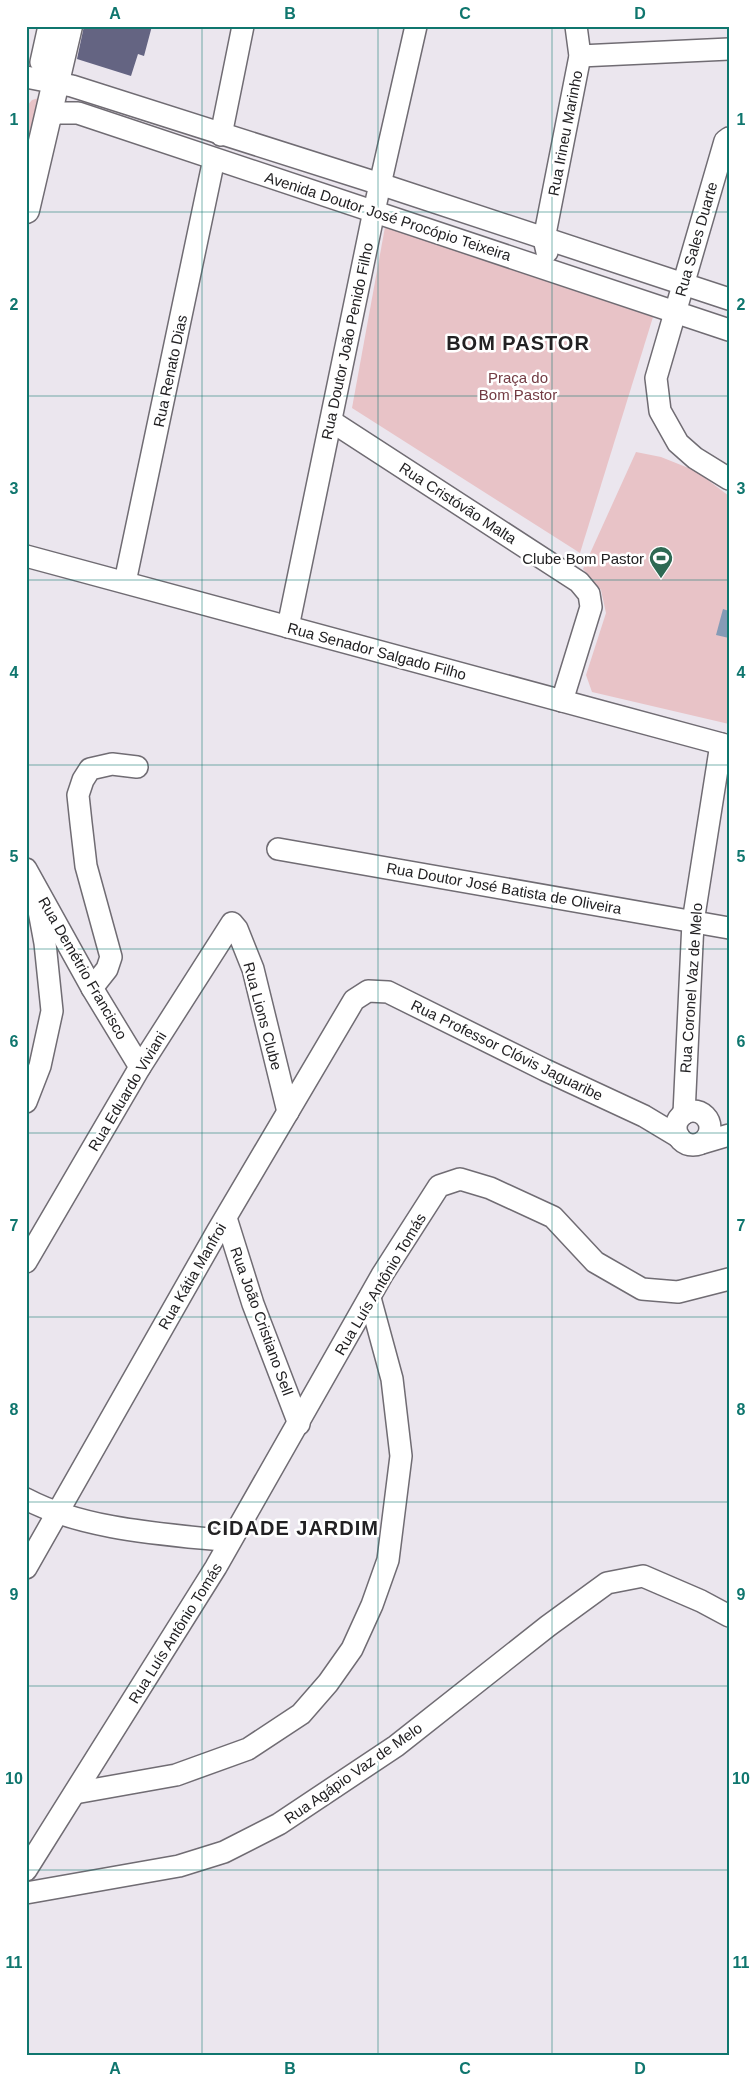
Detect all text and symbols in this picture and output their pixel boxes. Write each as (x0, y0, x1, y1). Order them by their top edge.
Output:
text: A (109, 5, 121, 22)
text: B (284, 5, 296, 22)
text: C (459, 5, 471, 22)
text: D (634, 5, 646, 22)
street label: Rua Irineu Marinho (544, 69, 586, 197)
text: 1 (10, 111, 19, 128)
text: 1 (737, 111, 746, 128)
street label: Avenida Doutor José Procópio Teixeira (263, 168, 514, 264)
street label: Rua Sales Duarte (672, 180, 720, 298)
street label: Rua Doutor João Penido Filho (318, 241, 376, 441)
text: 2 (10, 296, 19, 313)
text: 2 (737, 296, 746, 313)
street label: Rua Renato Dias (150, 313, 190, 429)
district label: BOM PASTOR (446, 332, 590, 354)
park label: Praça do Bom Pastor (479, 369, 557, 403)
street label: Rua Cristóvão Malta (396, 459, 520, 547)
text: 3 (10, 480, 19, 497)
text: 3 (737, 480, 746, 497)
sports icon: Clube Bom Pastor (648, 545, 674, 579)
place label: Clube Bom Pastor (522, 550, 644, 567)
street label: Rua Senador Salgado Filho (286, 619, 468, 683)
text: 4 (10, 664, 19, 681)
text: 4 (737, 664, 746, 681)
text: 5 (10, 848, 19, 865)
text: 5 (737, 848, 746, 865)
street label: Rua Doutor José Batista de Oliveira (385, 859, 624, 917)
street label: Rua Demétrio Francisco (35, 894, 131, 1042)
street label: Rua Coronel Vaz de Melo (677, 902, 705, 1074)
street label: Rua Lions Clube (240, 960, 286, 1072)
street label: Rua Professor Clóvis Jaguaribe (408, 996, 606, 1104)
street label: Rua Eduardo Viviani (85, 1028, 169, 1154)
text: 6 (10, 1033, 19, 1050)
text: 6 (737, 1033, 746, 1050)
street label: Rua Luís Antônio Tomás (331, 1210, 429, 1358)
text: 7 (10, 1217, 19, 1234)
text: 7 (737, 1217, 746, 1234)
street label: Rua Kátia Manfroi (155, 1220, 229, 1332)
street label: Rua João Cristiano Sell (227, 1244, 297, 1398)
text: 8 (10, 1401, 19, 1418)
text: 8 (737, 1401, 746, 1418)
district label: CIDADE JARDIM (207, 1517, 379, 1539)
street label: Rua Luís Antônio Tomás (125, 1560, 225, 1706)
text: 9 (10, 1586, 19, 1603)
text: 9 (737, 1586, 746, 1603)
street label: Rua Agápio Vaz de Melo (281, 1719, 425, 1827)
text: 10 (5, 1770, 23, 1787)
text: 10 (732, 1770, 750, 1787)
text: 11 (6, 1954, 23, 1971)
text: 11 (733, 1954, 750, 1971)
text: A (109, 2060, 121, 2077)
text: B (284, 2060, 296, 2077)
text: C (459, 2060, 471, 2077)
text: D (634, 2060, 646, 2077)

